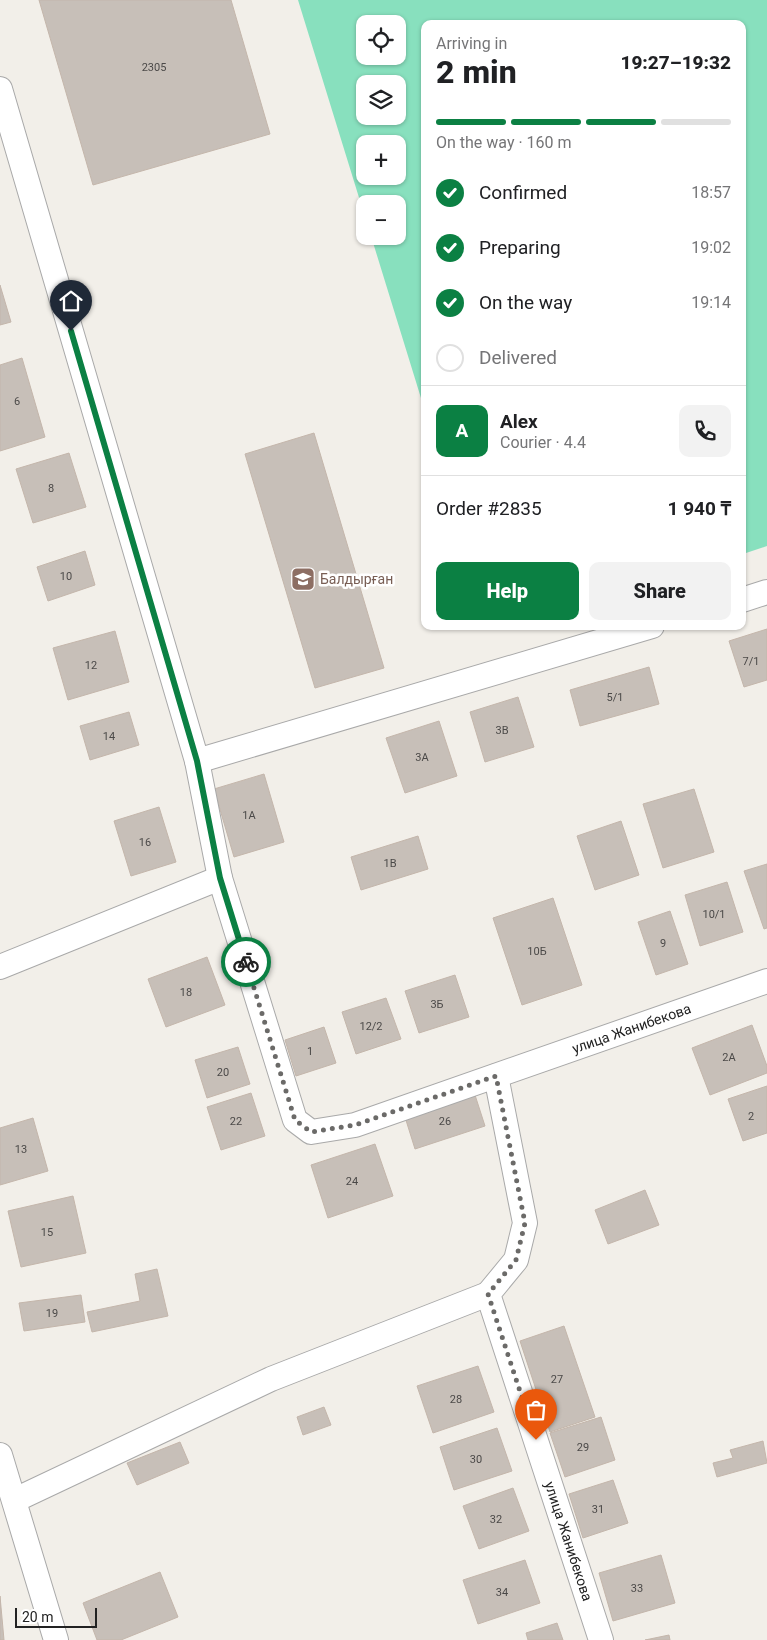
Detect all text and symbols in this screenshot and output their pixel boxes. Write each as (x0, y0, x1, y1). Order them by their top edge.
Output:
map controls (356, 15, 406, 245)
button: locate (356, 15, 406, 65)
text: Arriving in (436, 34, 507, 53)
text: 19:27–19:32 (620, 51, 731, 74)
text: 2 min (436, 53, 517, 91)
house number: 2305 (142, 61, 166, 74)
button: layers (356, 75, 406, 125)
text: On the way · 160 m (436, 133, 572, 152)
button: + (356, 135, 406, 185)
icon: check (436, 179, 464, 207)
text: Confirmed (479, 181, 567, 204)
text: 18:57 (691, 183, 731, 202)
button: − (356, 195, 406, 245)
icon: check (436, 234, 464, 262)
text: Preparing (479, 236, 561, 259)
text: 19:02 (691, 238, 731, 257)
pin (50, 280, 92, 331)
icon: home (57, 287, 85, 315)
icon: check (436, 289, 464, 317)
text: On the way (479, 291, 572, 314)
text: 19:14 (691, 293, 731, 312)
text: Delivered (479, 346, 557, 369)
house number: 6 (14, 395, 20, 408)
button: phone (679, 405, 731, 457)
text: Alex (500, 410, 538, 433)
text: A (456, 419, 468, 442)
text: Courier · 4.4 (500, 433, 586, 452)
house number: 8 (48, 482, 54, 495)
text: Order #2835 (436, 497, 542, 520)
text: 1 940 ₸ (668, 497, 731, 520)
button: Help (436, 562, 579, 620)
button: Share (589, 562, 731, 620)
school or university icon: Балдырған (290, 566, 316, 592)
house number: 10 (60, 570, 72, 583)
place label: Балдырған (320, 571, 393, 587)
house number: 7/1 (743, 655, 759, 668)
house number: 12 (85, 659, 97, 672)
house number: 5/1 (607, 691, 623, 704)
house number: 3В (495, 724, 509, 737)
house number: 14 (103, 730, 115, 743)
house number: 3А (415, 751, 430, 764)
house number: 1А (242, 809, 257, 822)
house number: 16 (139, 836, 151, 849)
house number: 1В (383, 857, 397, 870)
house number: 10/1 (702, 908, 726, 921)
courier (221, 937, 271, 987)
house number: 9 (660, 937, 666, 950)
house number: 10Б (527, 945, 547, 958)
icon: bike (232, 948, 260, 976)
house number: 18 (180, 986, 192, 999)
house number: 3Б (430, 998, 444, 1011)
street label: улица Жанибекова (570, 1000, 693, 1057)
house number: 12/2 (359, 1020, 383, 1033)
house number: 1 (307, 1045, 313, 1058)
house number: 2А (722, 1051, 737, 1064)
house number: 20 (217, 1066, 229, 1079)
house number: 2 (748, 1110, 754, 1123)
house number: 22 (230, 1115, 242, 1128)
house number: 26 (439, 1115, 451, 1128)
house number: 13 (15, 1143, 27, 1156)
house number: 24 (346, 1175, 358, 1188)
house number: 15 (41, 1226, 53, 1239)
house number: 19 (46, 1307, 58, 1320)
house number: 27 (551, 1373, 563, 1386)
pin (515, 1389, 557, 1440)
house number: 28 (450, 1393, 462, 1406)
icon: bag (522, 1396, 550, 1424)
house number: 29 (577, 1441, 589, 1454)
house number: 30 (470, 1453, 482, 1466)
street label: улица Жанибекова (542, 1479, 596, 1603)
house number: 31 (592, 1503, 604, 1516)
house number: 32 (490, 1513, 502, 1526)
house number: 33 (631, 1582, 643, 1595)
house number: 34 (496, 1586, 508, 1599)
scale bar (15, 1605, 98, 1628)
text: 20 m (22, 1609, 54, 1625)

